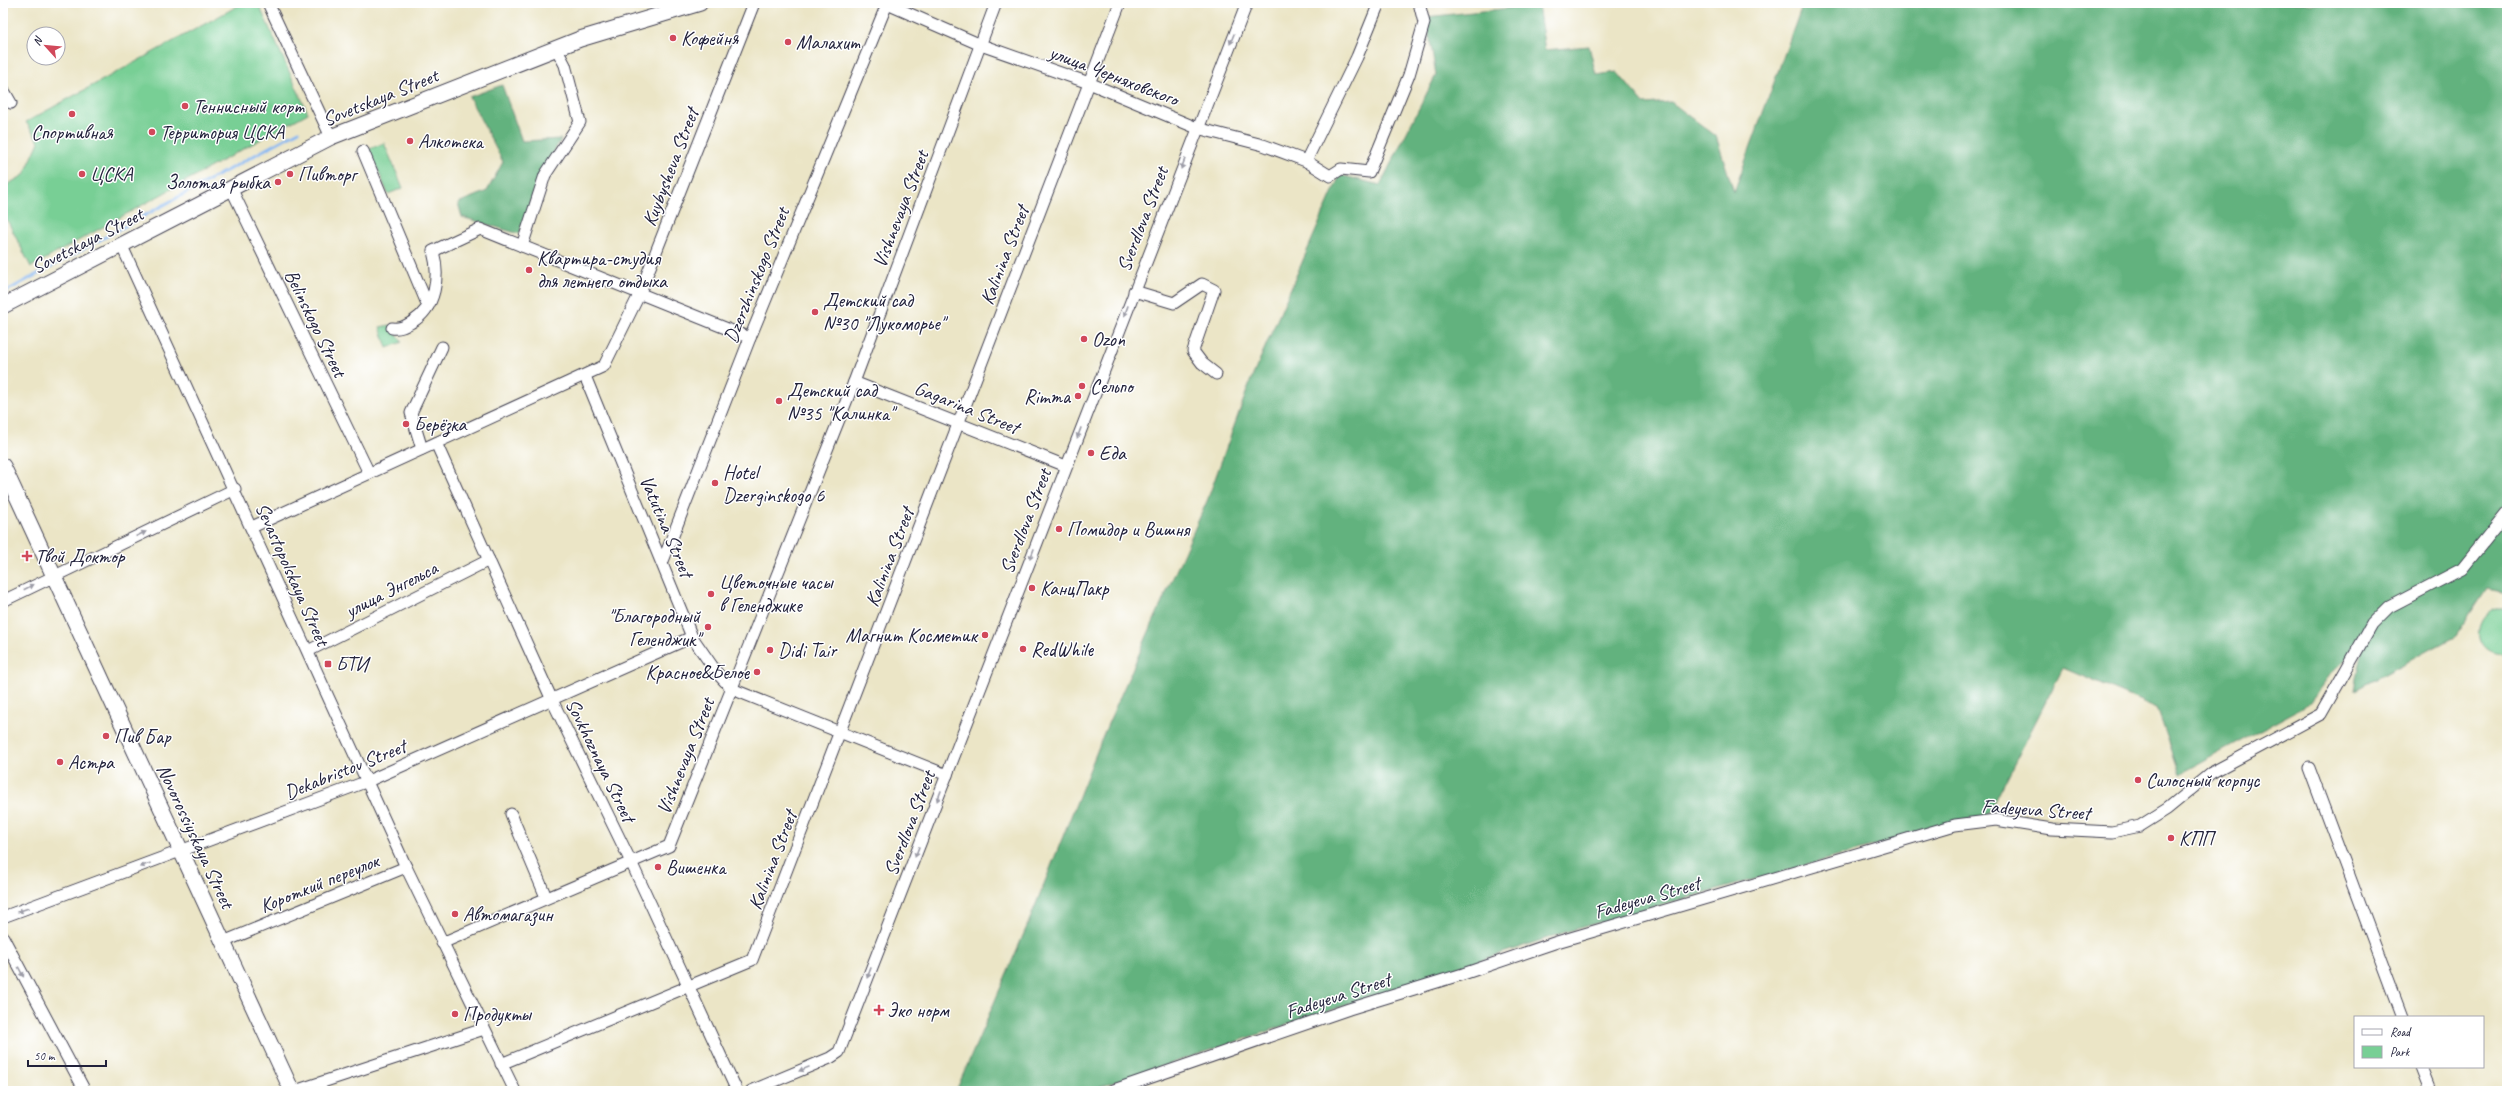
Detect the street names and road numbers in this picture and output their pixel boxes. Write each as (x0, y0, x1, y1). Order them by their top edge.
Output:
street label: улица Черняховского (1045, 39, 1184, 112)
street label: Sovetskaya Street (319, 62, 444, 132)
street label: Kuybysheva Street (637, 102, 706, 230)
street label: Vishnevaya Street (867, 145, 935, 271)
street label: Sverdlova Street (1111, 161, 1175, 275)
street label: Kalinina Street (974, 199, 1036, 308)
street label: Sovetskaya Street (27, 200, 150, 279)
street label: Dzerzhinskogo Street (718, 202, 796, 347)
street label: Belinskogo Street (279, 265, 353, 383)
street label: Gagarina Street (911, 375, 1026, 441)
street label: Sverdlova Street (994, 463, 1058, 577)
street label: Vatutina Street (634, 472, 700, 584)
street label: Sevastopolskaya Street (250, 499, 336, 652)
street label: Kalinina Street (859, 501, 921, 610)
street label: улица Энгельса (340, 555, 443, 624)
street label: Vishnevaya Street (651, 692, 721, 818)
street label: Sovkhoznaya Street (560, 694, 643, 829)
street label: Dekabristov Street (281, 732, 413, 805)
street label: Novorossiyskaya Street (151, 760, 241, 915)
street label: Sverdlova Street (878, 765, 942, 879)
street label: Fadeyeva Street (1981, 793, 2094, 826)
street label: Kalinina Street (742, 804, 804, 913)
street label: Короткий переулок (256, 848, 384, 919)
street label: Fadeyeva Street (1591, 870, 1706, 924)
street label: Fadeyeva Street (1283, 966, 1397, 1024)

